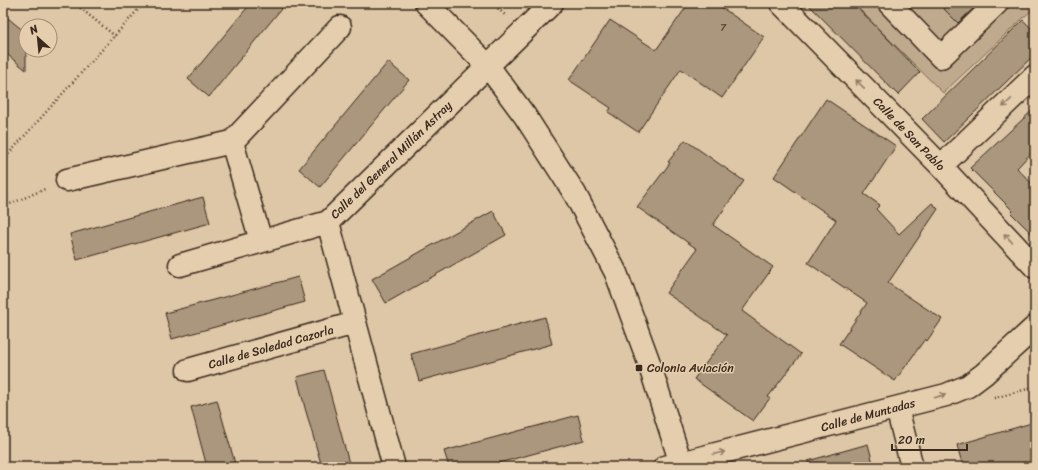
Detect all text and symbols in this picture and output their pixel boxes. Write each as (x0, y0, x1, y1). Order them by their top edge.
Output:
north arrow (18, 18, 58, 58)
text: N (25, 19, 42, 40)
house number: 7 (720, 19, 727, 37)
one-way arrow (855, 79, 865, 89)
street label: Calle de San Pablo (867, 92, 951, 177)
street label: Calle del General Millán Astray (325, 95, 458, 225)
one-way arrow (1002, 98, 1012, 108)
one-way arrow (1003, 233, 1013, 243)
street label: Calle de Soledad Cazorla (206, 319, 336, 375)
place label: Colonia Aviación (647, 357, 734, 379)
marker: Colonia Aviación (634, 363, 644, 373)
street label: Calle de Muntadas (818, 392, 918, 438)
one-way arrow (933, 392, 946, 399)
scale bar (892, 426, 967, 452)
text: 20 m (898, 429, 925, 451)
one-way arrow (712, 449, 725, 457)

